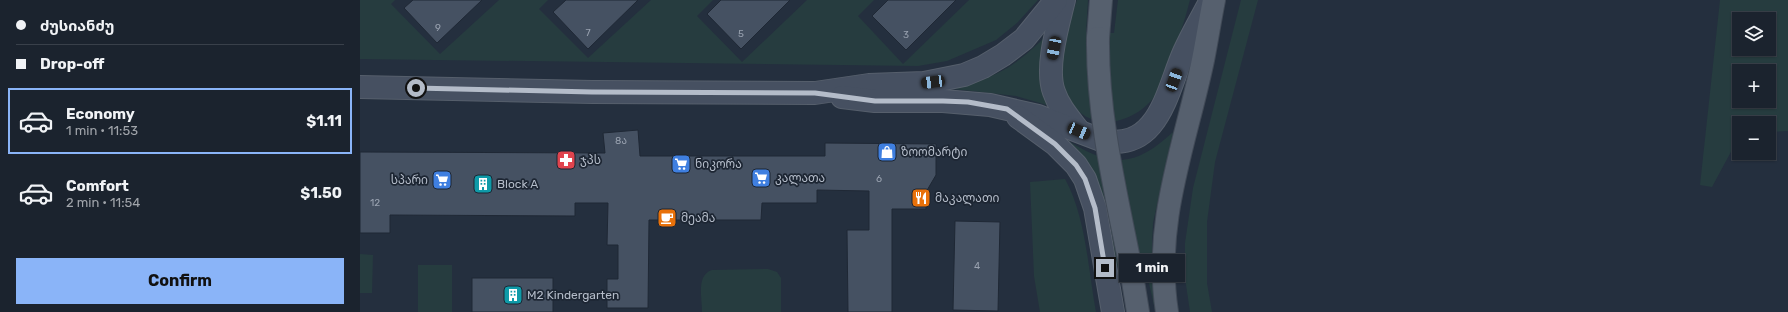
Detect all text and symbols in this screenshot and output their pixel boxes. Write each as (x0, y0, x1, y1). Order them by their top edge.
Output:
map controls (1732, 12, 1776, 160)
button: layers (1732, 12, 1776, 56)
text: ძუსიანძუ (40, 17, 114, 35)
house number: 9 (435, 22, 441, 34)
house number: 7 (585, 27, 591, 39)
house number: 5 (738, 28, 744, 40)
house number: 3 (903, 29, 909, 41)
car (1046, 35, 1062, 61)
text: Drop-off (40, 55, 104, 73)
button: + (1732, 64, 1776, 108)
car (1164, 67, 1184, 93)
car (920, 75, 946, 89)
route start (407, 79, 425, 97)
icon: car (18, 103, 54, 139)
text: Economy (66, 105, 135, 123)
text: $1.11 (306, 112, 342, 130)
button: − (1732, 116, 1776, 160)
car (1066, 121, 1092, 141)
text: 1 min · 11:53 (66, 123, 138, 138)
house number: 8ა (615, 135, 627, 147)
shop icon: ზოომარტი (876, 141, 898, 163)
place label: ზოომარტი (901, 145, 967, 159)
pharmacy icon: ჯპს (555, 149, 577, 171)
place label: ჯპს (580, 153, 601, 167)
supermarket icon: ნიკორა (670, 153, 692, 175)
place label: ნიკორა (695, 157, 742, 171)
supermarket icon: კალათა (750, 167, 772, 189)
supermarket icon: სპარი (431, 169, 453, 191)
place label: კალათა (775, 171, 825, 186)
place label: სპარი (391, 173, 428, 187)
building icon: Block A (472, 173, 494, 195)
house number: 6 (876, 173, 882, 185)
icon: car (18, 175, 54, 211)
text: Comfort (66, 177, 129, 195)
place label: Block A (497, 177, 538, 191)
text: $1.50 (300, 184, 342, 202)
restaurant icon: მაკალათი (910, 187, 932, 209)
place label: მაკალათი (935, 191, 999, 206)
text: 2 min · 11:54 (66, 195, 140, 210)
house number: 12 (370, 197, 380, 209)
cafe icon: მეამა (656, 207, 678, 229)
place label: მეამა (681, 211, 715, 225)
callout: 1 min (1119, 254, 1185, 282)
button: Confirm (16, 258, 344, 304)
route end (1096, 259, 1114, 277)
house number: 4 (974, 260, 980, 272)
text: 1 min (1135, 260, 1169, 275)
building icon: M2 Kindergarten (502, 284, 524, 306)
place label: M2 Kindergarten (527, 288, 619, 302)

